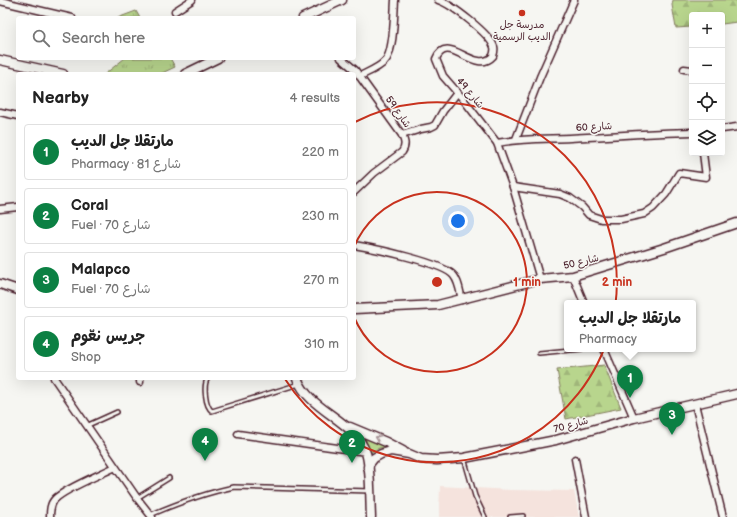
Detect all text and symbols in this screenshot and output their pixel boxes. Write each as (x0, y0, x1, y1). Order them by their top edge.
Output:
marker: مدرسة جل الديب الرسمية (517, 8, 527, 18)
map controls (689, 12, 725, 156)
button: + (689, 12, 725, 48)
search box (16, 16, 356, 60)
place label: مدرسة جل الديب الرسمية (493, 19, 551, 43)
icon: search (30, 27, 52, 49)
text: Search here (62, 29, 145, 48)
button: − (689, 48, 725, 84)
street label: شارع 49 (453, 75, 486, 112)
button: locate (689, 84, 725, 120)
text: Nearby (32, 88, 89, 108)
text: 4 results (290, 90, 340, 106)
street label: شارع 59 (382, 94, 413, 131)
street label: شارع 60 (576, 120, 613, 135)
button: layers (689, 120, 725, 156)
text: مارتقلا جل الديب (71, 132, 174, 151)
text: 1 (43, 144, 49, 160)
text: 220 m (302, 144, 339, 160)
text: Pharmacy · شارع 81 (71, 156, 181, 172)
text: Coral (71, 196, 108, 215)
text: 2 (42, 208, 50, 224)
text: 230 m (302, 208, 339, 224)
your location (448, 211, 468, 231)
text: Fuel · شارع 70 (71, 217, 151, 233)
street label: شارع 50 (562, 252, 600, 273)
text: Malapco (71, 260, 130, 279)
text: 3 (42, 272, 50, 288)
text: 270 m (303, 272, 339, 288)
centre of rings (430, 275, 444, 289)
text: 1 min (513, 275, 541, 290)
text: 2 min (602, 275, 632, 290)
text: Fuel · شارع 70 (71, 281, 151, 297)
popup (564, 300, 696, 352)
text: مارتقلا جل الديب (579, 309, 681, 328)
text: جريس نعّوم (71, 327, 145, 346)
text: Pharmacy (579, 331, 637, 347)
text: 4 (42, 336, 50, 352)
text: 310 m (304, 336, 339, 352)
text: Shop (71, 349, 101, 365)
pin: 1 (617, 365, 643, 398)
pin: 3 (659, 402, 685, 435)
street label: شارع 70 (552, 415, 590, 436)
pin: 4 (192, 428, 218, 461)
pin: 2 (339, 430, 365, 463)
one-way arrow (374, 435, 382, 443)

